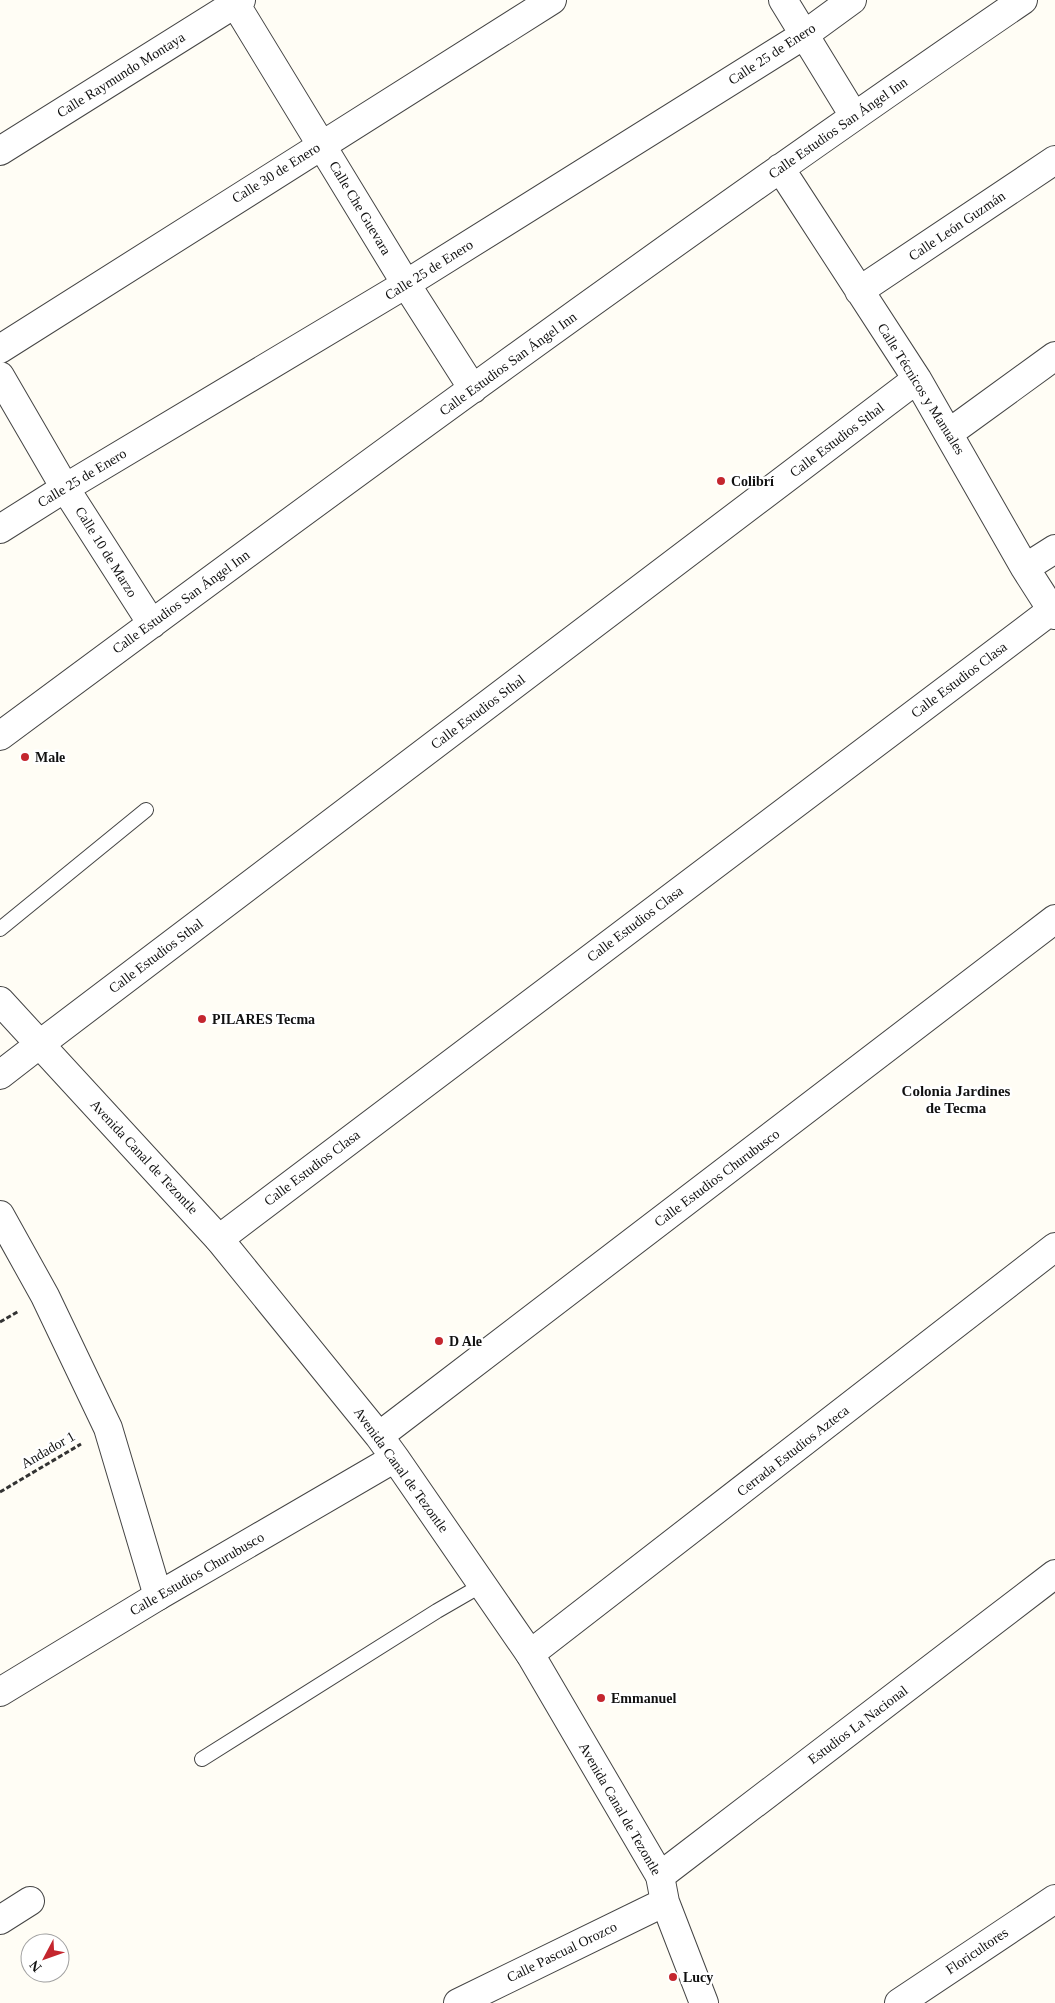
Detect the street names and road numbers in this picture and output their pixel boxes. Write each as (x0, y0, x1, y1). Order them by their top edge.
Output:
street label: Calle 25 de Enero (726, 20, 818, 88)
street label: Calle Raymundo Montaya (54, 29, 188, 121)
street label: Calle Estudios San Ángel Inn (765, 74, 910, 182)
street label: Calle 30 de Enero (229, 140, 323, 206)
street label: Calle Che Guevara (326, 158, 394, 258)
street label: Calle León Guzmán (906, 188, 1008, 264)
street label: Calle 25 de Enero (382, 237, 476, 303)
street label: Calle Estudios San Ángel Inn (436, 308, 579, 419)
street label: Calle Técnicos y Manuales (874, 321, 968, 457)
street label: Calle Estudios Sthal (787, 400, 887, 480)
street label: Calle 25 de Enero (35, 446, 129, 510)
street label: Calle 10 de Marzo (72, 504, 140, 600)
street label: Calle Estudios San Ángel Inn (109, 546, 252, 657)
street label: Calle Estudios Clasa (908, 639, 1010, 721)
street label: Calle Estudios Sthal (428, 672, 528, 752)
street label: Calle Estudios Clasa (584, 883, 686, 965)
street label: Calle Estudios Sthal (106, 916, 206, 996)
street label: Avenida Canal de Tezontle (87, 1097, 201, 1217)
street label: Calle Estudios Churubusco (652, 1126, 782, 1230)
street label: Calle Estudios Clasa (261, 1127, 363, 1209)
street label: Cerrada Estudios Azteca (734, 1402, 852, 1499)
street label: Avenida Canal de Tezontle (351, 1405, 451, 1535)
street label: Andador 1 (18, 1429, 78, 1471)
street label: Calle Estudios Churubusco (127, 1529, 267, 1619)
street label: Estudios La Nacional (805, 1683, 911, 1767)
street label: Avenida Canal de Tezontle (576, 1740, 664, 1878)
street label: Calle Pascual Orozco (505, 1919, 619, 1985)
street label: Floricultores (943, 1925, 1011, 1977)

